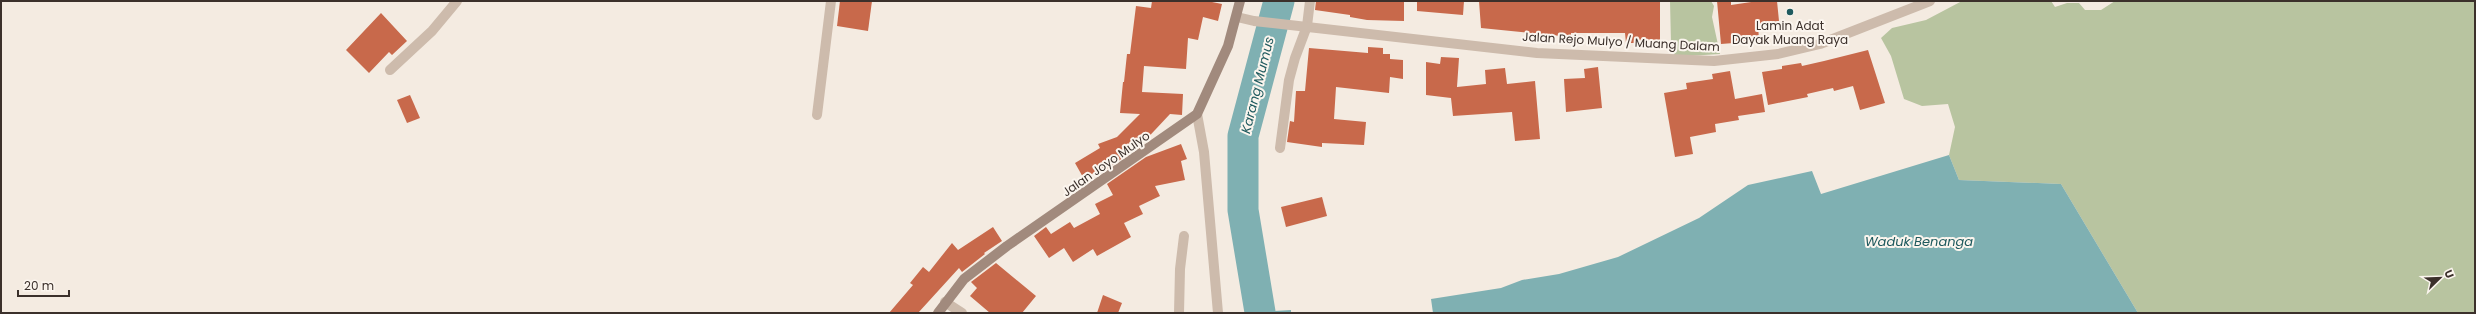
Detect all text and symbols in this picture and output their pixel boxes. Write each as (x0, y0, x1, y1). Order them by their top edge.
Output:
marker: Lamin Adat Dayak Muang Raya (1785, 7, 1795, 17)
place label: Lamin Adat Dayak Muang Raya (1732, 17, 1848, 48)
street label: Jalan Rejo Mulyo / Muang Dalam (1522, 28, 1720, 55)
water label: Karang Mumus (1236, 34, 1279, 136)
street label: Jalan Joyo Mulyo (1058, 127, 1153, 200)
water label: Waduk Benanga (1865, 232, 1973, 251)
north arrow (2420, 258, 2460, 298)
text: U (2440, 267, 2458, 281)
scale bar (18, 272, 69, 298)
text: 20 m (24, 277, 54, 294)

